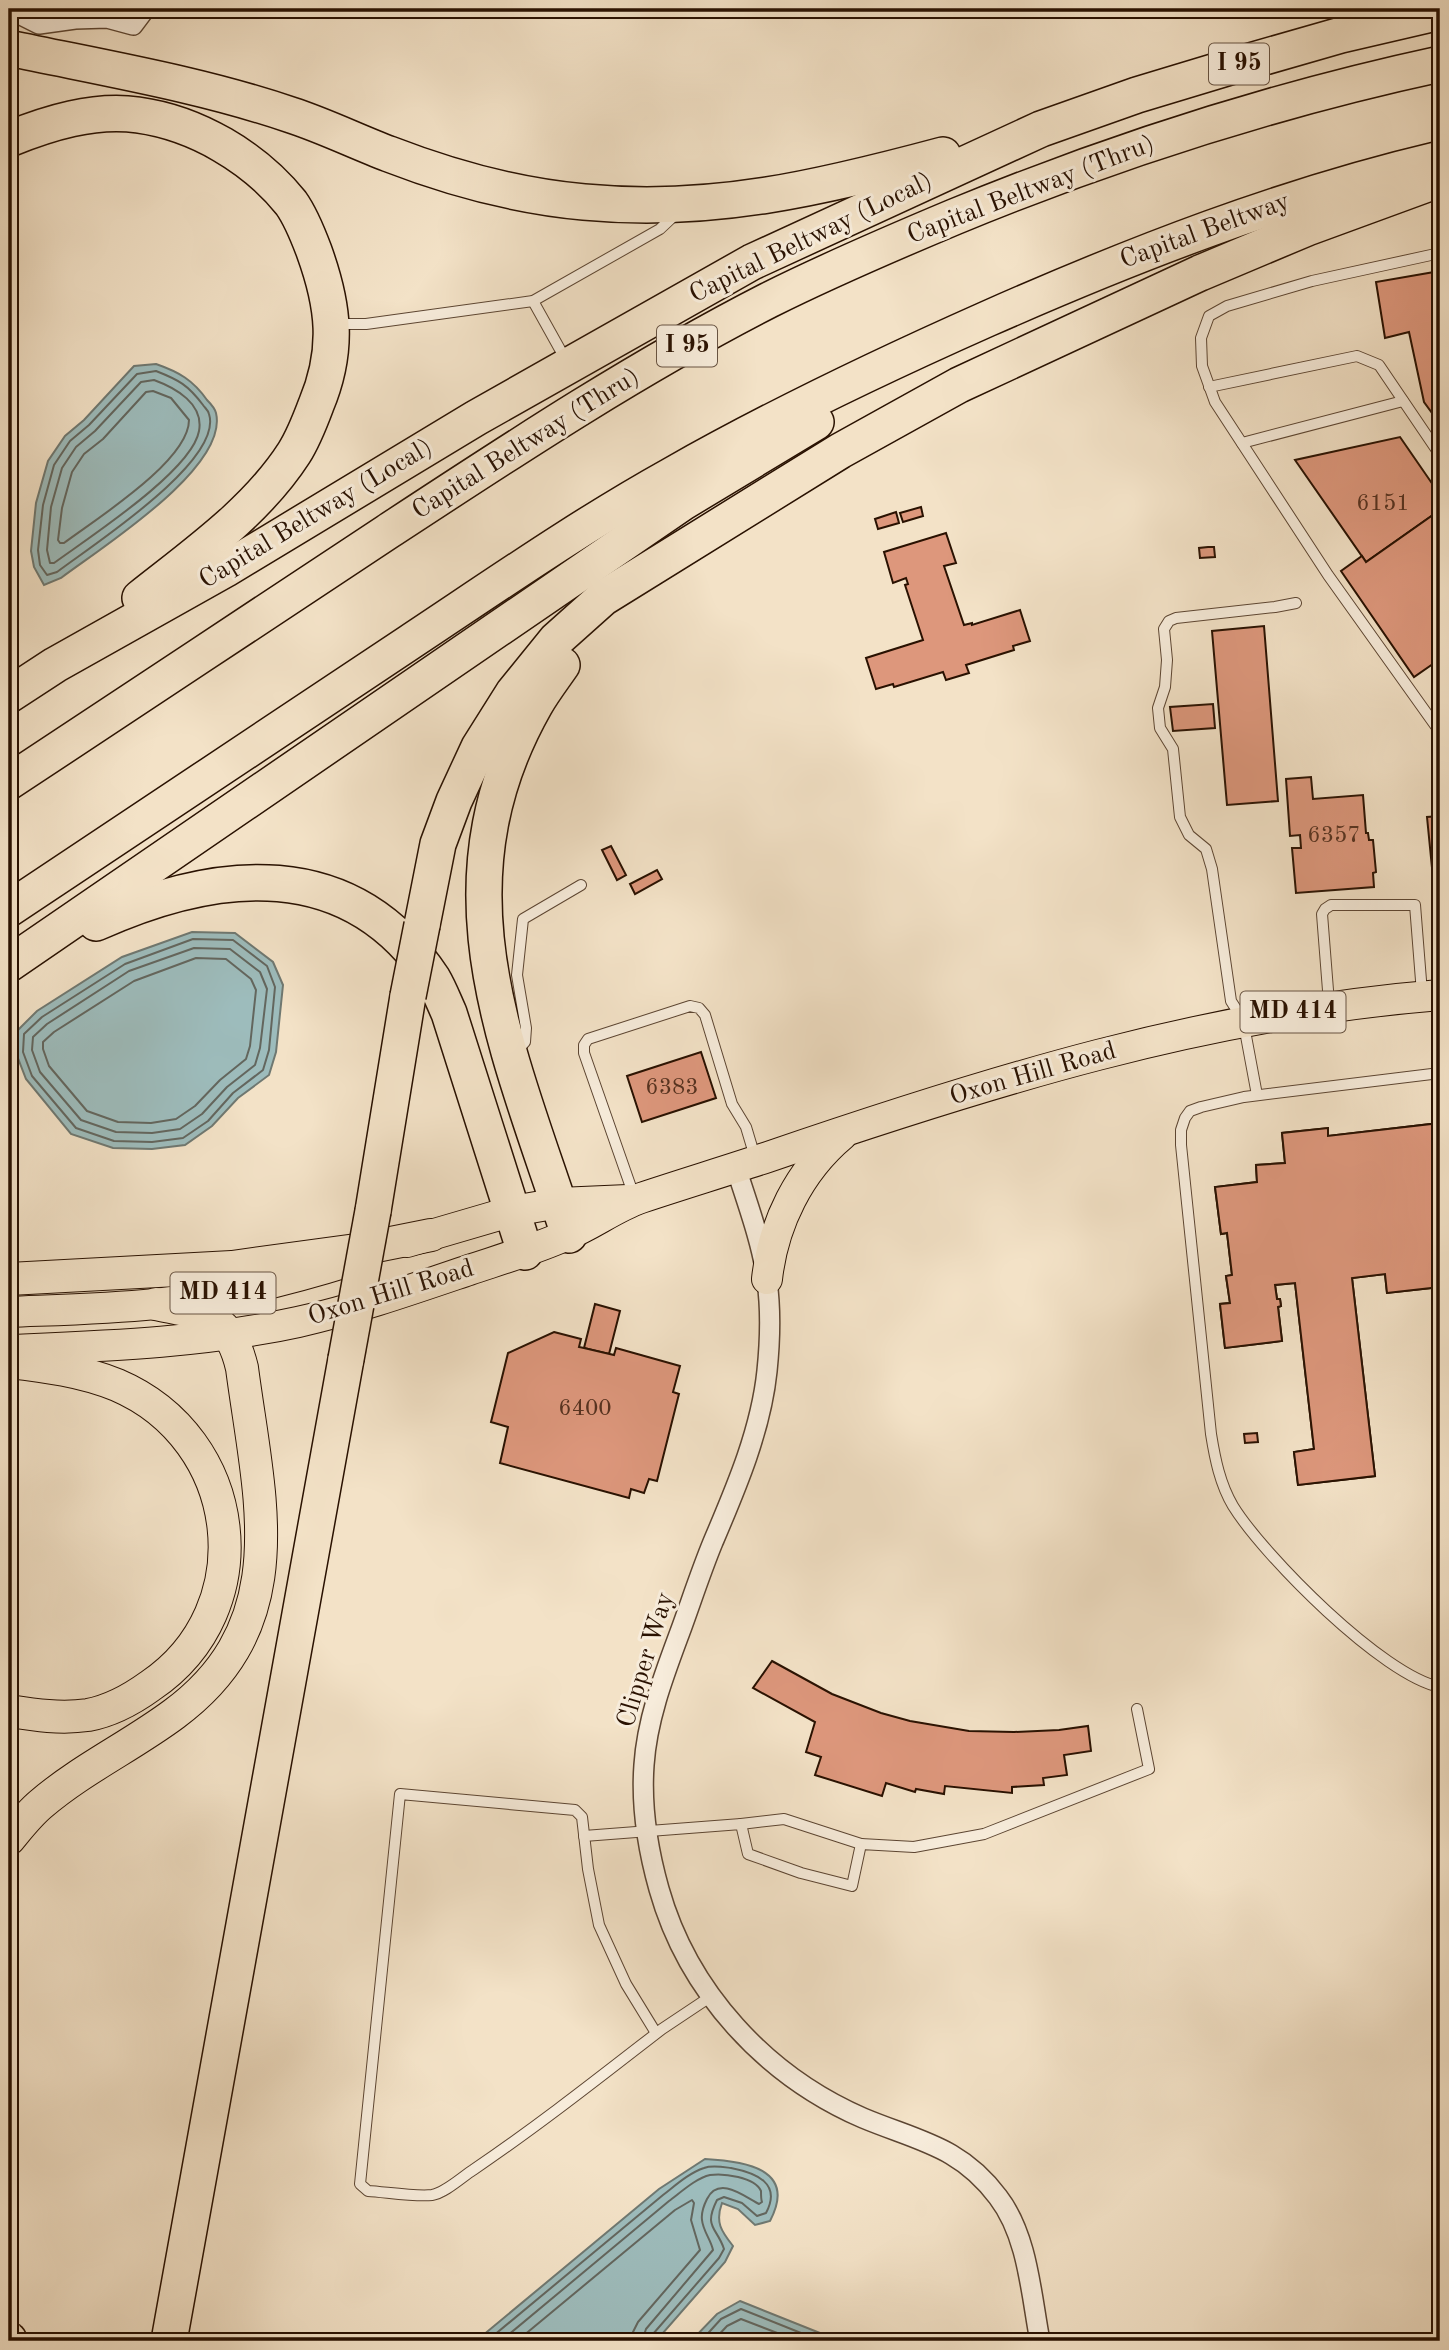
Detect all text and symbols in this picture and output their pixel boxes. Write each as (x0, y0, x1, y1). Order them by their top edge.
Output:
road number: I 95 (1209, 43, 1269, 84)
street label: Capital Beltway (Thru) (904, 131, 1158, 249)
street label: Capital Beltway (Local) (685, 168, 937, 308)
street label: Capital Beltway (1117, 188, 1294, 274)
road number: I 95 (657, 326, 717, 366)
street label: Capital Beltway (Thru) (408, 363, 644, 525)
street label: Capital Beltway (Local) (195, 434, 437, 594)
house number: 6151 (1356, 492, 1410, 515)
house number: 6357 (1307, 824, 1361, 847)
road number: MD 414 (1240, 992, 1346, 1032)
street label: Oxon Hill Road (947, 1038, 1119, 1110)
house number: 6383 (645, 1076, 699, 1099)
street label: Oxon Hill Road (305, 1255, 477, 1331)
road number: MD 414 (170, 1273, 276, 1314)
house number: 6400 (558, 1397, 612, 1420)
street label: Clipper Way (613, 1589, 679, 1731)

